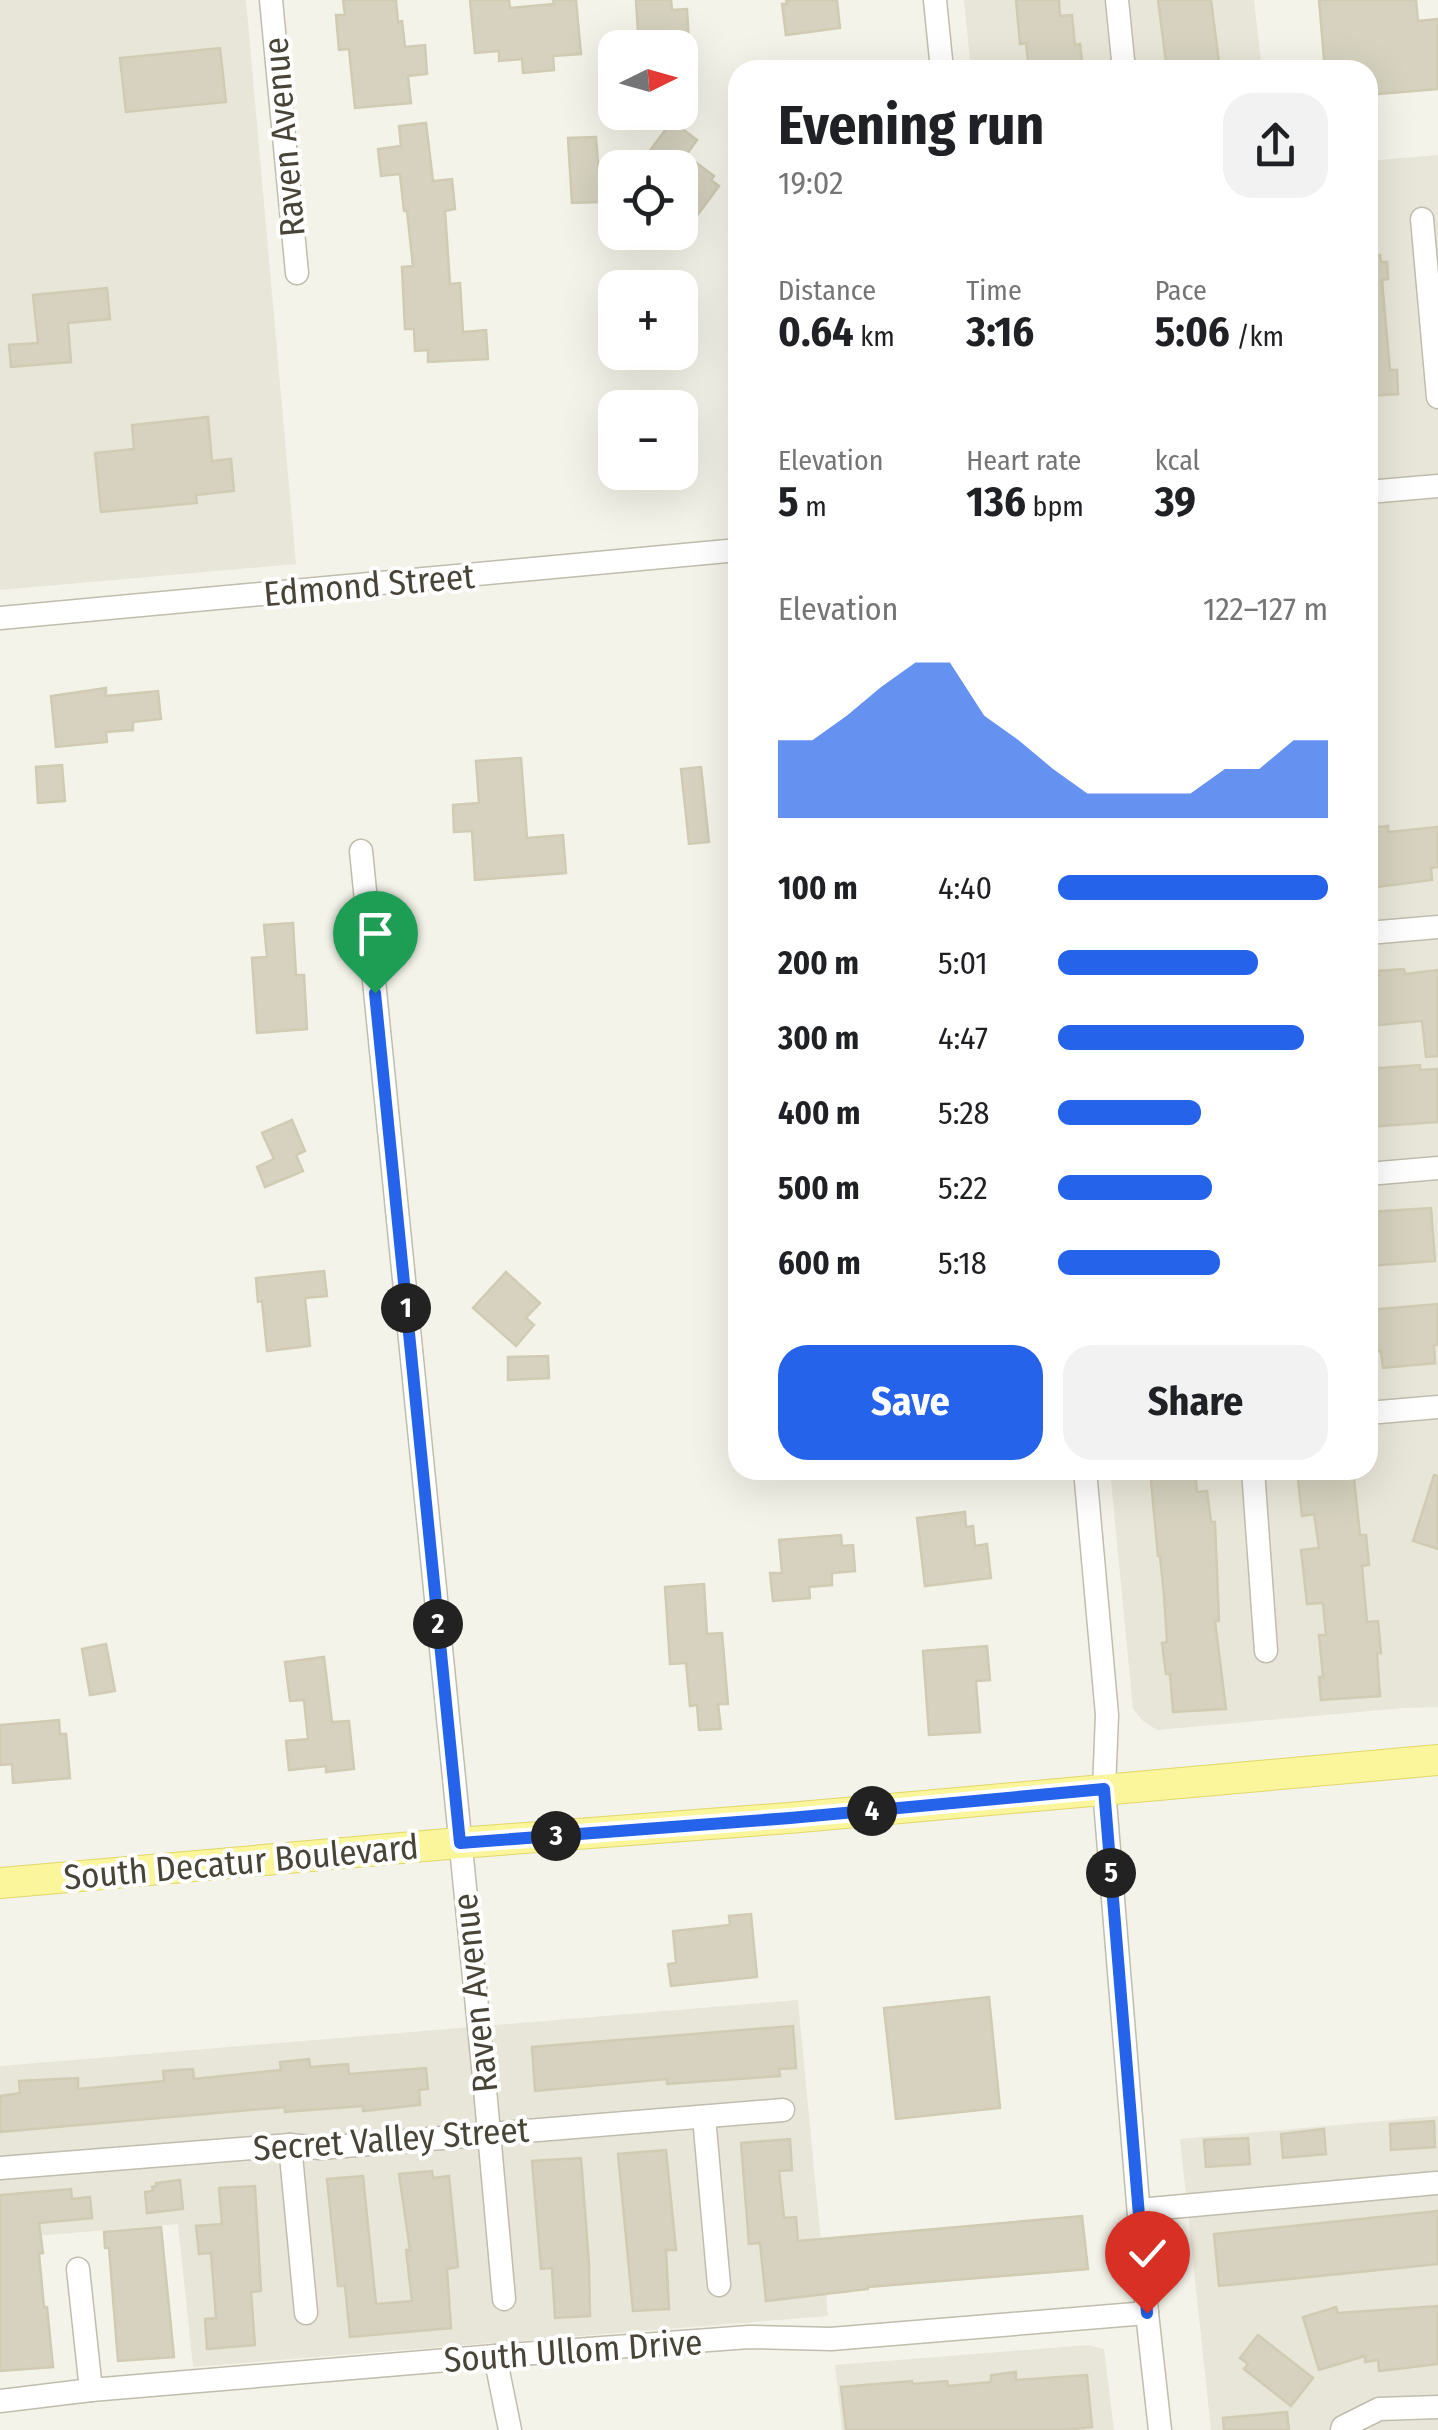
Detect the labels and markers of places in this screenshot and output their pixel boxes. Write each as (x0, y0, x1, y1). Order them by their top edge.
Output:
pin (333, 891, 418, 994)
pin: 1 (381, 1283, 431, 1333)
pin: 2 (413, 1599, 463, 1649)
pin: 4 (847, 1786, 897, 1836)
pin: 3 (531, 1811, 581, 1861)
pin: 5 (1086, 1848, 1136, 1898)
pin (1105, 2211, 1190, 2314)

